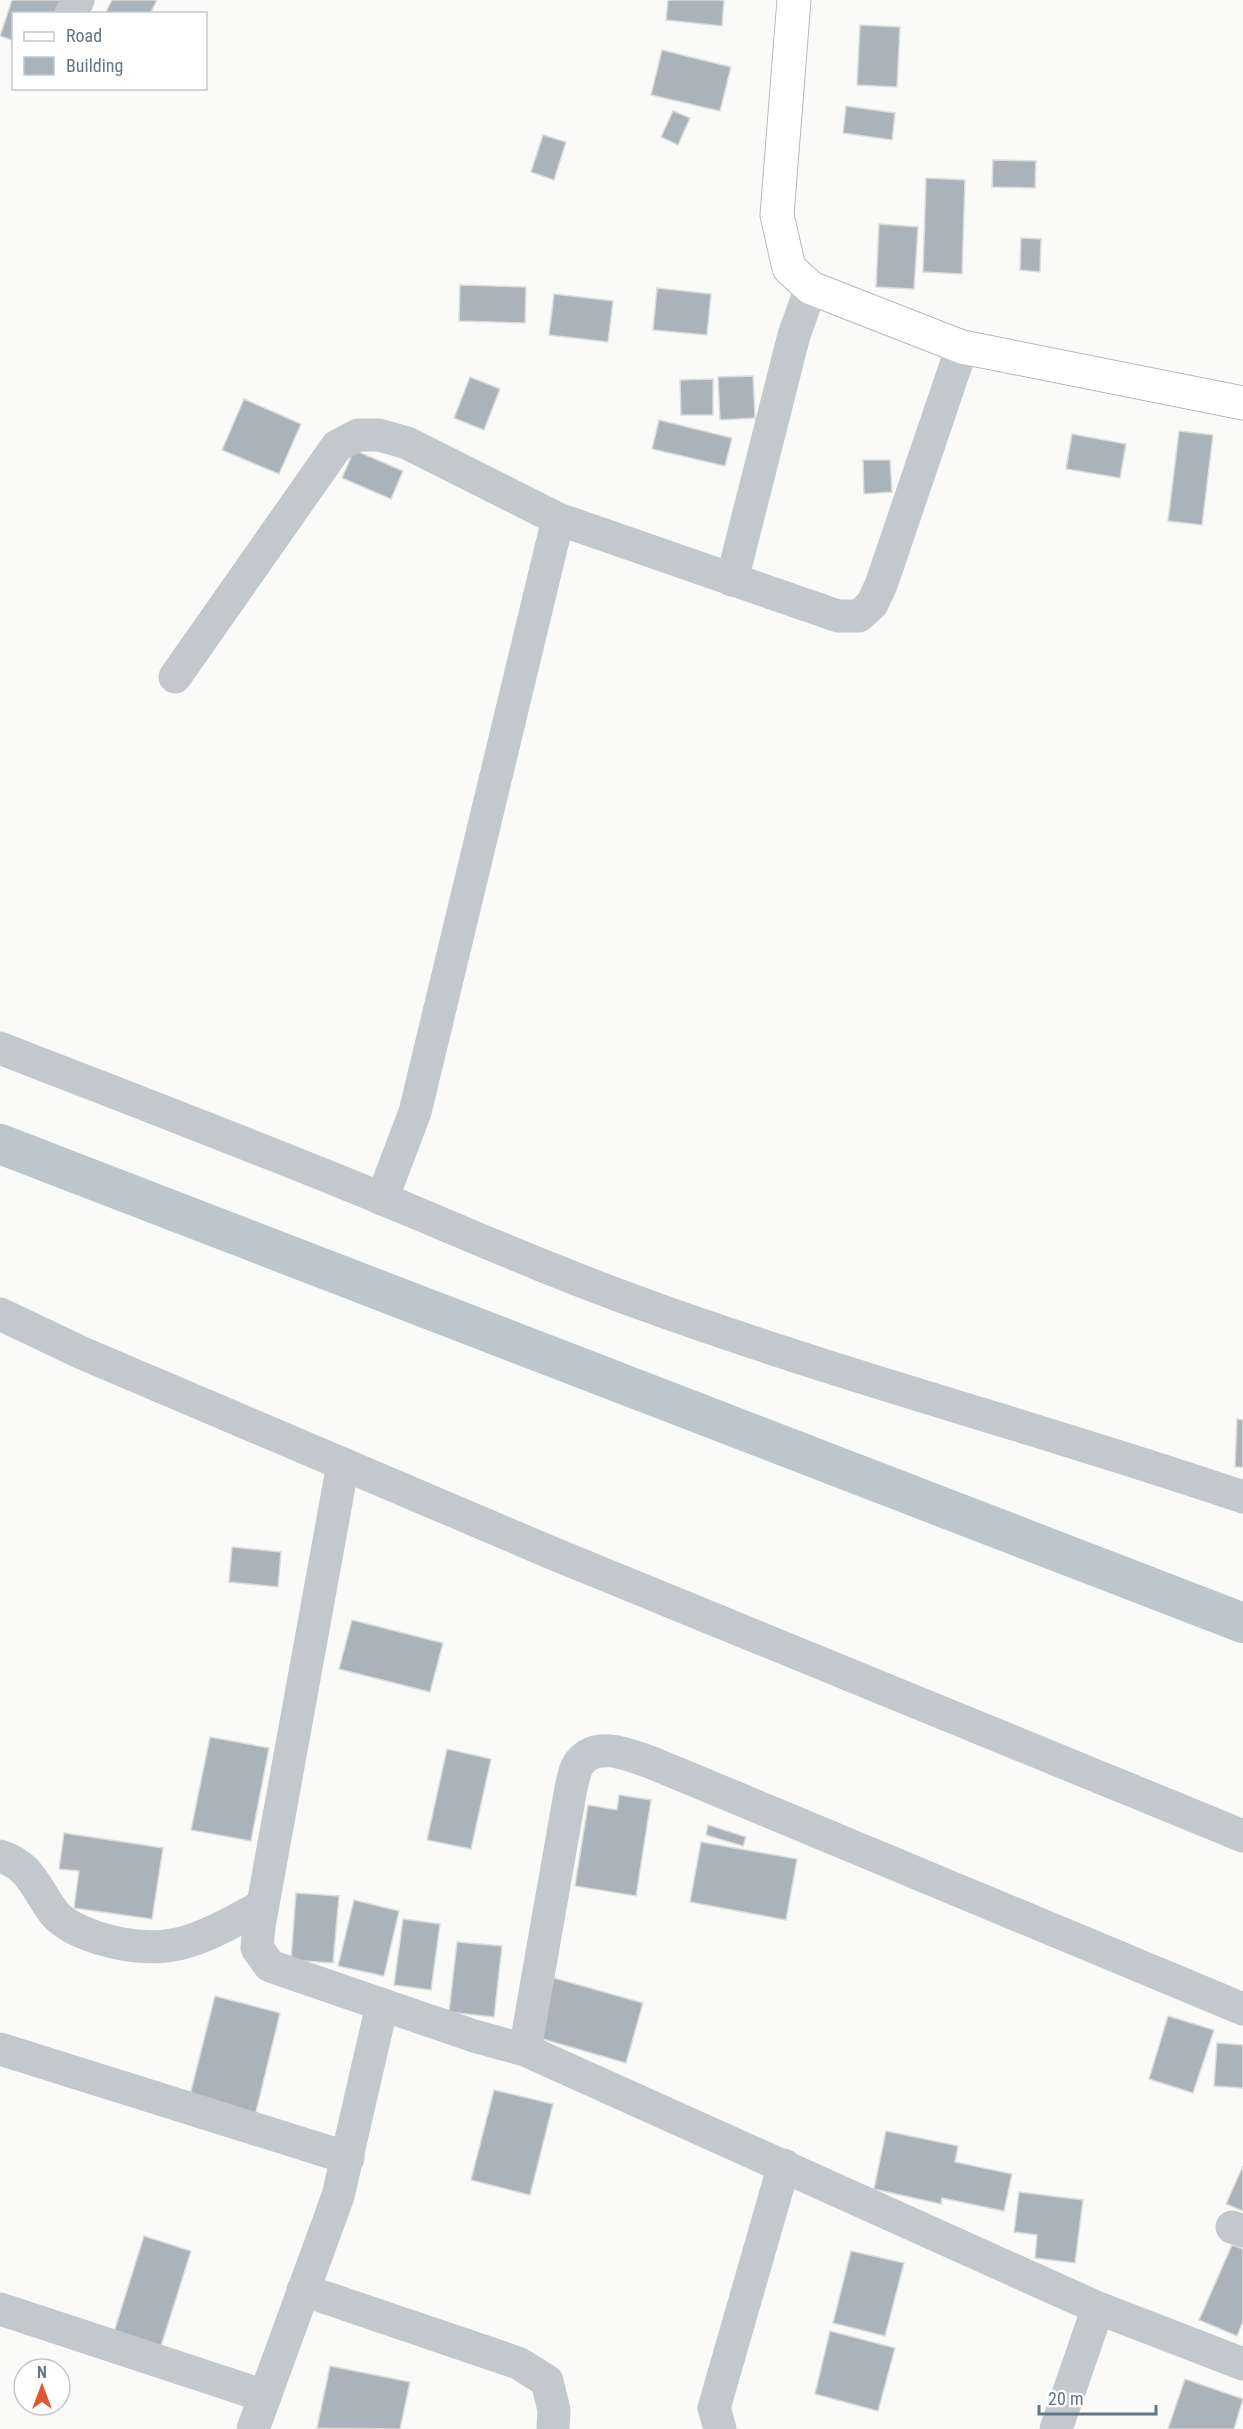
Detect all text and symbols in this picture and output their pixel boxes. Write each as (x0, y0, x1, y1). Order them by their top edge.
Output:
legend (12, 12, 207, 90)
text: Road (66, 25, 102, 46)
text: Building (66, 55, 123, 76)
north arrow (12, 2357, 72, 2417)
text: N (37, 2363, 47, 2382)
scale bar (1039, 2378, 1156, 2416)
text: 20 m (1048, 2388, 1083, 2409)

